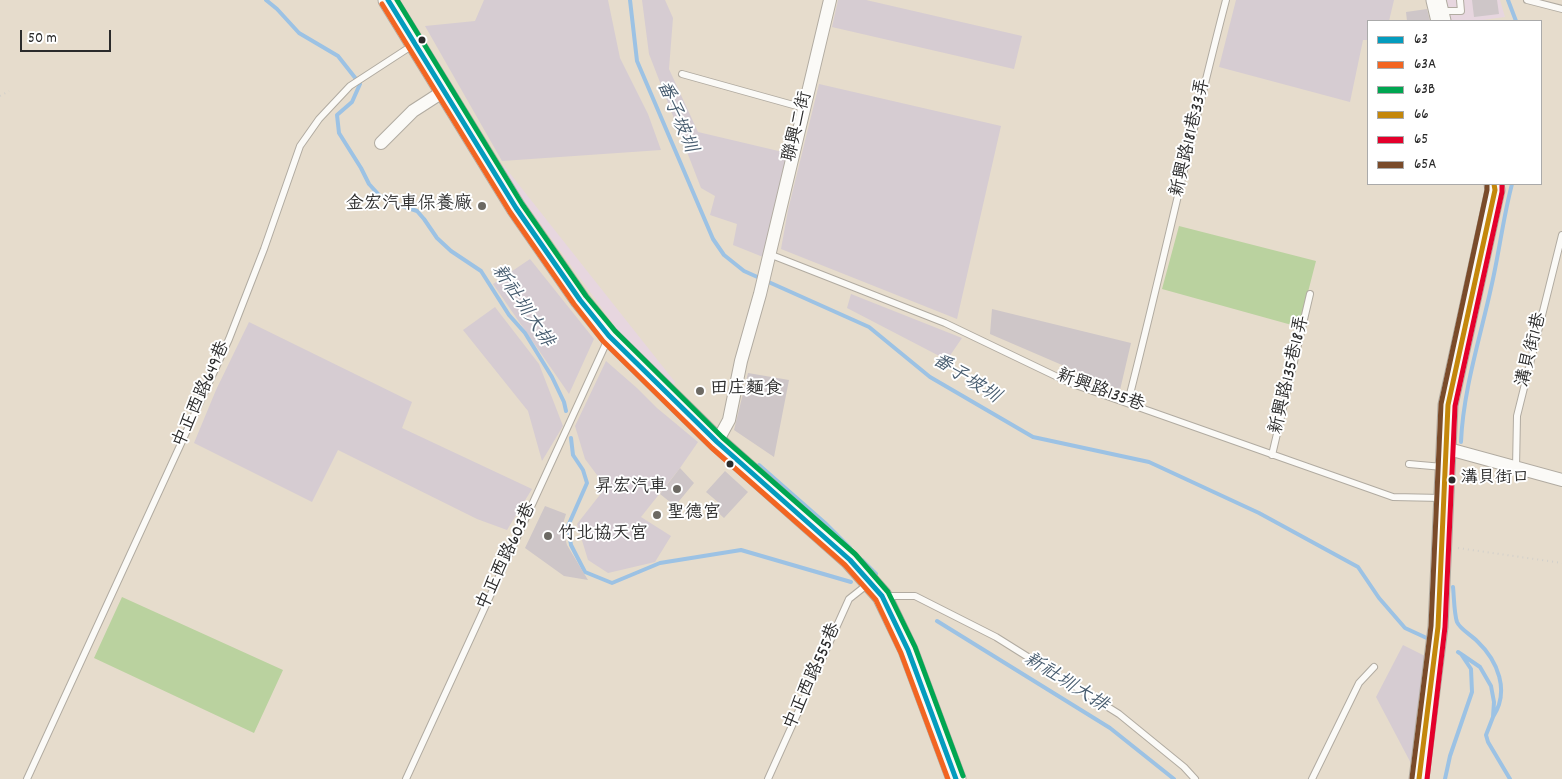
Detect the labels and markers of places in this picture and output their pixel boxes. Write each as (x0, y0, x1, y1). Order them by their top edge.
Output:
unlabelled marker (417, 35, 427, 45)
place label: 金宏汽車保養廠 (346, 195, 472, 217)
marker: 金宏汽車保養廠 (476, 200, 488, 212)
place label: 田庄麵食 (710, 380, 782, 402)
marker: 田庄麵食 (694, 385, 706, 397)
unlabelled marker (725, 459, 735, 469)
place label: 溝貝街口 (1461, 470, 1529, 490)
marker: 溝貝街口 (1447, 475, 1457, 485)
place label: 昇宏汽車 (595, 478, 667, 500)
marker: 昇宏汽車 (671, 483, 683, 495)
place label: 聖德宮 (667, 504, 721, 526)
marker: 聖德宮 (651, 509, 663, 521)
place label: 竹北協天宮 (558, 525, 648, 547)
marker: 竹北協天宮 (542, 530, 554, 542)

